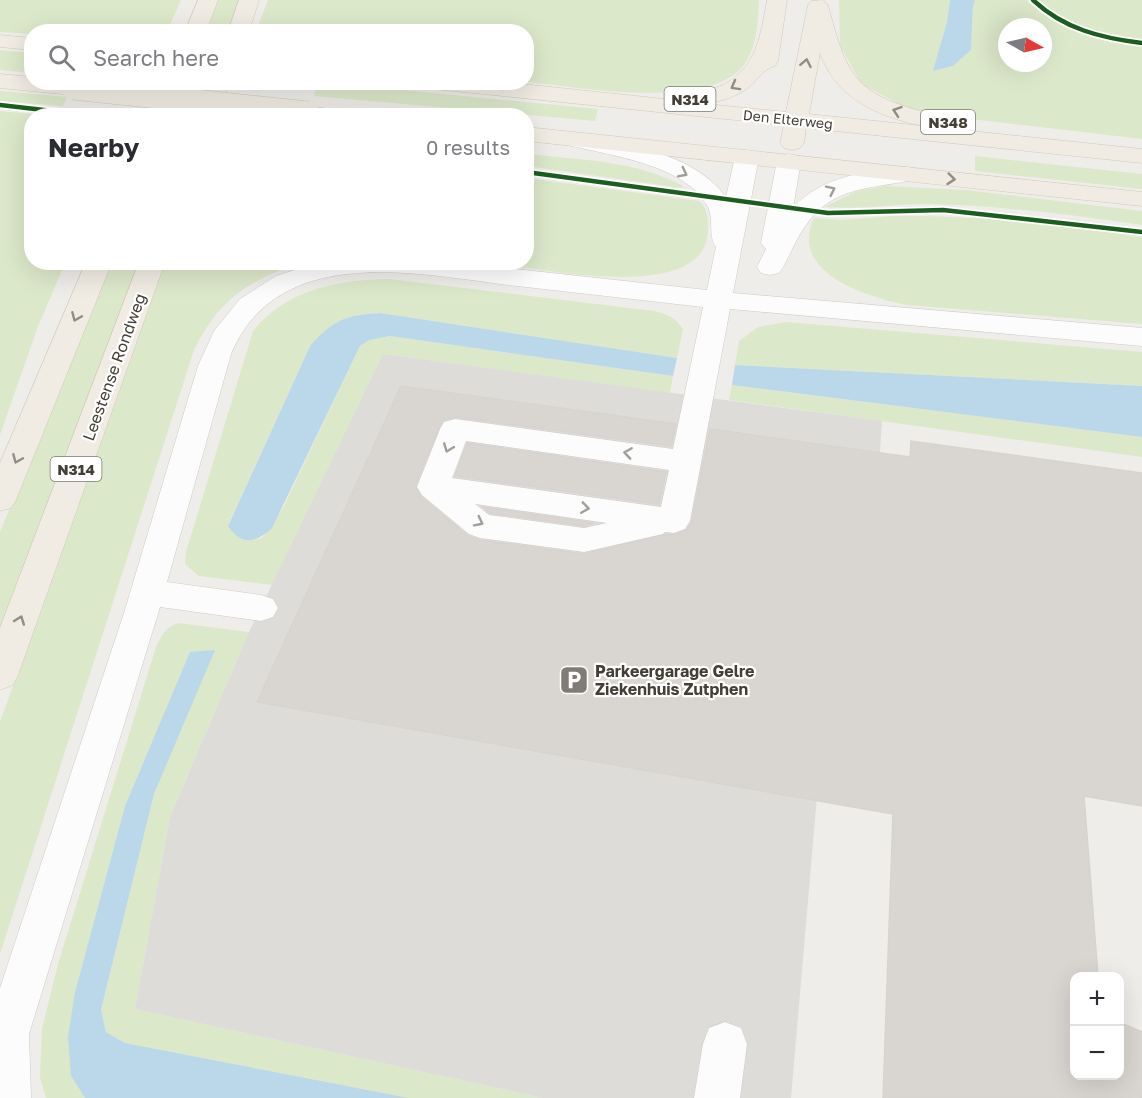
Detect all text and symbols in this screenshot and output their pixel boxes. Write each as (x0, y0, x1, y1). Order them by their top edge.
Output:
north arrow (998, 18, 1052, 72)
search box (24, 24, 534, 90)
icon: search (45, 41, 78, 74)
text: Search here (93, 44, 219, 71)
one-way arrow (799, 58, 812, 68)
one-way arrow (731, 79, 741, 90)
road number: N314 (664, 87, 716, 111)
street label: Den Elterweg (742, 106, 834, 132)
one-way arrow (892, 106, 903, 119)
road number: N348 (921, 110, 975, 134)
text: Nearby (48, 132, 139, 163)
text: 0 results (426, 135, 510, 159)
one-way arrow (677, 165, 688, 177)
one-way arrow (947, 172, 956, 185)
one-way arrow (825, 186, 836, 198)
street label: Leestense Rondweg (78, 291, 150, 443)
one-way arrow (71, 310, 83, 321)
one-way arrow (443, 442, 455, 453)
one-way arrow (624, 447, 633, 460)
one-way arrow (12, 453, 24, 464)
road number: N314 (50, 457, 101, 481)
one-way arrow (580, 502, 590, 514)
one-way arrow (473, 515, 483, 526)
one-way arrow (13, 615, 26, 626)
place label: Parkeergarage Gelre Ziekenhuis Zutphen (595, 661, 755, 699)
parking icon: Parkeergarage Gelre Ziekenhuis Zutphen (558, 664, 590, 696)
map controls (1070, 972, 1124, 1080)
button: + (1070, 972, 1124, 1026)
button: − (1070, 1026, 1124, 1080)

